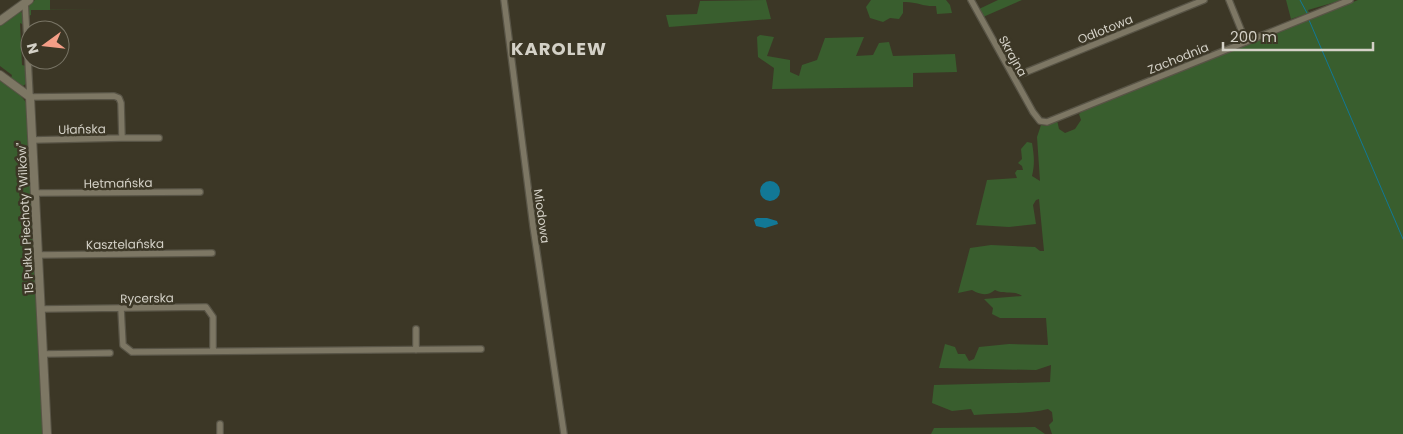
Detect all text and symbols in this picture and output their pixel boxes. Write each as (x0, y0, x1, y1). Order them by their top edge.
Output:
street label: Odlotowa (1075, 10, 1135, 48)
north arrow (20, 20, 70, 70)
scale bar (1223, 20, 1373, 52)
text: 200 m (1230, 26, 1277, 47)
street label: Skrajna (995, 32, 1031, 80)
district label: KAROLEW (511, 36, 607, 61)
street label: Zachodnia (1145, 38, 1211, 78)
text: N (21, 41, 43, 56)
street label: Ułańska (58, 120, 106, 138)
street label: 15 Pułku Piechoty "Wilków" (13, 141, 37, 294)
street label: Hetmańska (83, 174, 153, 192)
street label: Miodowa (530, 188, 554, 244)
street label: Kasztelańska (86, 235, 164, 253)
street label: Rycerska (120, 289, 174, 307)

